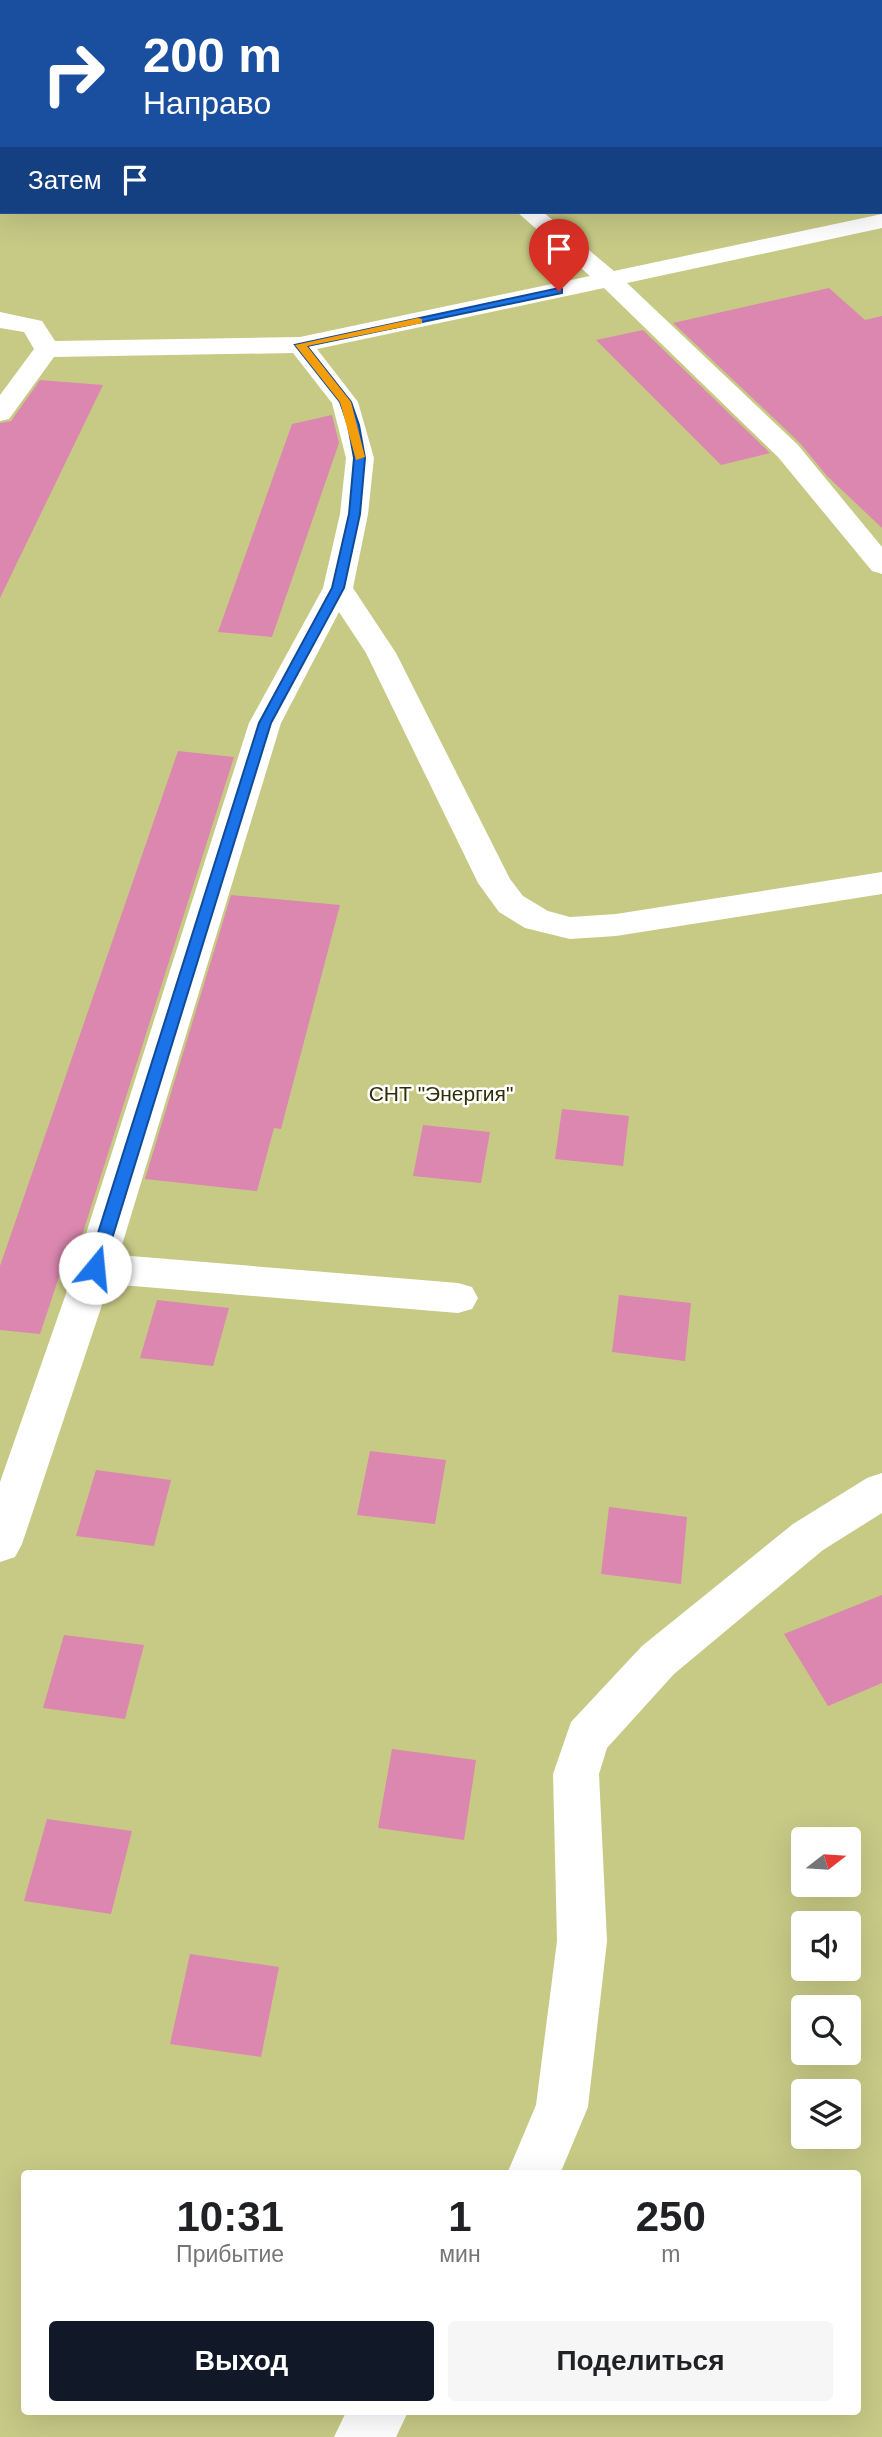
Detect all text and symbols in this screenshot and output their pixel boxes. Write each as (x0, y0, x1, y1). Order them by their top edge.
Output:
icon: right (28, 28, 119, 119)
text: 200 m (143, 28, 282, 82)
text: Направо (143, 85, 271, 121)
icon: arrive (116, 161, 154, 199)
text: Затем (28, 165, 102, 195)
pin (529, 219, 589, 291)
icon: arrive (540, 230, 578, 268)
park label: СНТ "Энергия" (369, 1082, 513, 1105)
position arrow (58, 1231, 132, 1305)
north arrow (791, 1827, 861, 1897)
map controls (791, 1827, 861, 2149)
button: sound (791, 1911, 861, 1981)
button: search (791, 1995, 861, 2065)
button: layers (791, 2079, 861, 2149)
text: 10:31 (176, 2193, 284, 2240)
text: 1 (448, 2193, 472, 2240)
text: 250 (636, 2193, 706, 2240)
text: Прибытие (176, 2241, 284, 2267)
text: мин (439, 2241, 481, 2267)
text: m (661, 2241, 680, 2267)
button: Выход (49, 2321, 434, 2401)
button: Поделиться (448, 2321, 833, 2401)

